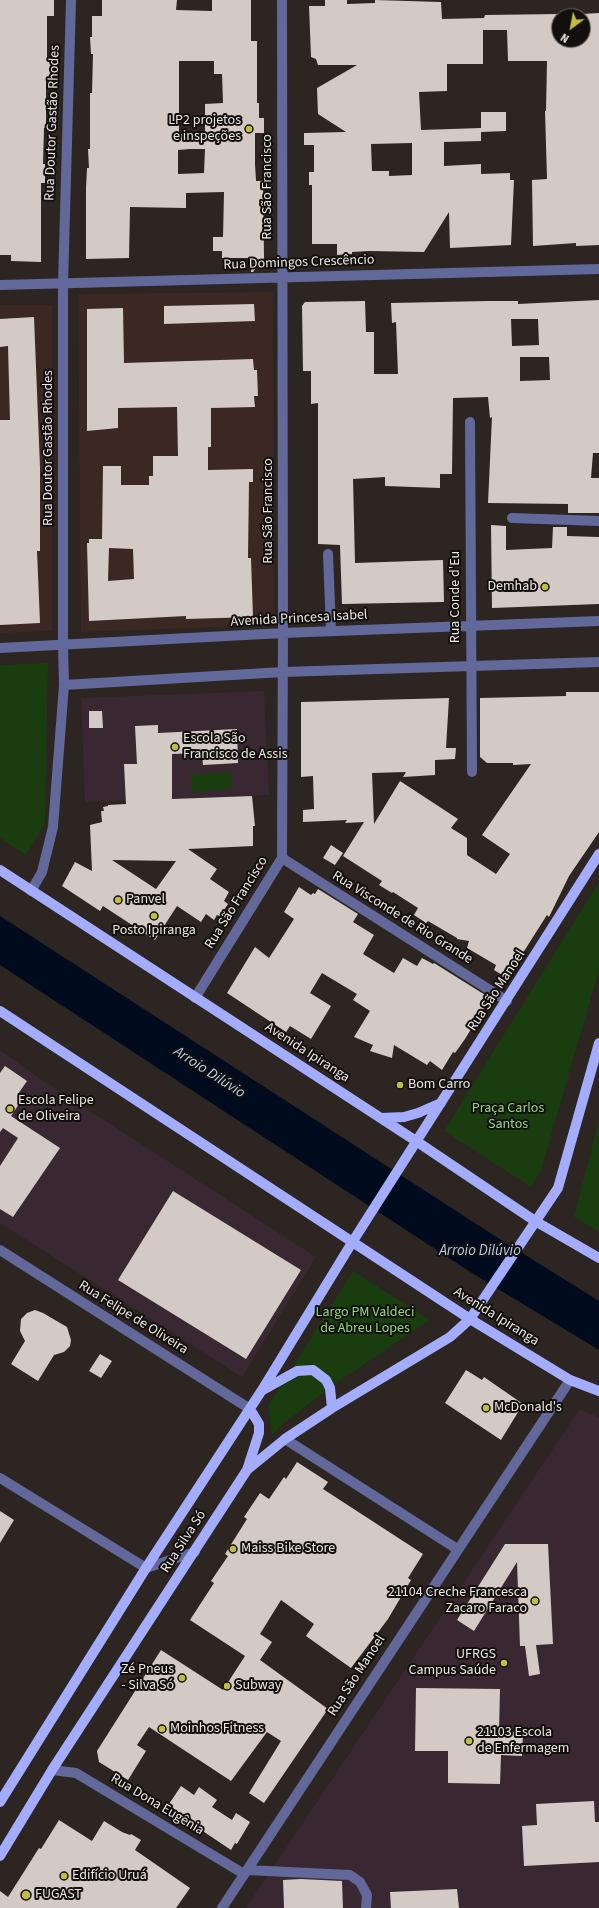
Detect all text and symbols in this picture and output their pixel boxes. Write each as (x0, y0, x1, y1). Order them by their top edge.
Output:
north arrow (551, 8, 591, 48)
text: N (558, 29, 572, 46)
street label: Rua Doutor Gastão Rhodes (42, 45, 64, 201)
place label: LP2 projetos e inspeções (168, 113, 241, 146)
marker: LP2 projetos e inspeções (244, 124, 254, 134)
street label: Rua São Francisco (260, 134, 276, 240)
street label: Rua Domingos Crescêncio (223, 252, 375, 274)
street label: Rua Doutor Gastão Rhodes (41, 370, 57, 526)
street label: Rua São Francisco (261, 458, 277, 564)
street label: Rua Conde d'Eu (448, 551, 464, 643)
place label: Demhab (487, 579, 537, 595)
marker: Demhab (540, 582, 550, 592)
street label: Avenida Princesa Isabel (230, 607, 368, 631)
place label: Escola São Francisco de Assis (183, 731, 288, 764)
marker: Escola São Francisco de Assis (170, 742, 180, 752)
street label: Rua São Francisco (202, 854, 272, 952)
street label: Rua Visconde de Rio Grande (329, 868, 475, 968)
place label: Panvel (126, 892, 165, 908)
marker: Panvel (113, 895, 123, 905)
marker: Posto Ipiranga (149, 911, 159, 921)
place label: Posto Ipiranga (112, 923, 196, 939)
street label: Rua São Manoel (465, 947, 529, 1035)
street label: Avenida Ipiranga (261, 1019, 353, 1087)
water label: Arroio Dilúvio (170, 1043, 248, 1103)
place label: Bom Carro (408, 1077, 470, 1093)
marker: Bom Carro (395, 1080, 405, 1090)
place label: Escola Felipe de Oliveira (18, 1093, 94, 1126)
park label: Praça Carlos Santos (472, 1101, 544, 1134)
marker: Escola Felipe de Oliveira (5, 1104, 15, 1114)
water label: Arroio Dilúvio (439, 1243, 521, 1261)
street label: Rua Felipe de Oliveira (75, 1278, 191, 1358)
street label: Avenida Ipiranga (450, 1284, 542, 1350)
park label: Largo PM Valdeci de Abreu Lopes (316, 1305, 414, 1338)
place label: McDonald's (494, 1400, 562, 1416)
marker: McDonald's (481, 1403, 491, 1413)
street label: Rua Silva Só (158, 1508, 210, 1576)
place label: Maiss Bike Store (241, 1541, 335, 1557)
marker: Maiss Bike Store (228, 1544, 238, 1554)
place label: 21104 Creche Francesca Zacaro Faraco (388, 1585, 527, 1618)
marker: 21104 Creche Francesca Zacaro Faraco (530, 1596, 540, 1606)
street label: Rua São Manoel (325, 1632, 389, 1720)
place label: UFRGS Campus Saúde (408, 1647, 496, 1680)
marker: UFRGS Campus Saúde (499, 1658, 509, 1668)
place label: Zé Pneus - Silva Só (121, 1662, 174, 1694)
marker: Zé Pneus - Silva Só (177, 1673, 187, 1683)
place label: Subway (235, 1678, 281, 1694)
marker: Subway (222, 1681, 232, 1691)
place label: Moinhos Fitness (170, 1721, 264, 1737)
marker: Moinhos Fitness (157, 1724, 167, 1734)
place label: 21103 Escola de Enfermagem (477, 1725, 569, 1758)
marker: 21103 Escola de Enfermagem (464, 1736, 474, 1746)
street label: Rua Dona Eugênia (107, 1770, 207, 1840)
place label: Edifício Uruá (72, 1868, 147, 1884)
marker: Edifício Uruá (59, 1871, 69, 1881)
place label: FUGAST (35, 1887, 82, 1903)
marker: FUGAST (20, 1889, 32, 1901)

